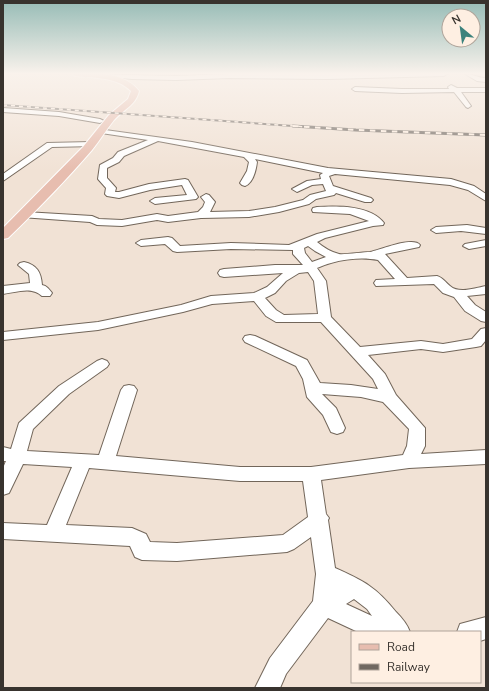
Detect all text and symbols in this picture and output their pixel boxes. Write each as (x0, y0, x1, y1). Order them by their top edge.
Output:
north arrow (441, 8, 481, 48)
text: N (449, 11, 464, 28)
legend (351, 631, 481, 683)
text: Road (387, 639, 415, 655)
text: Railway (387, 659, 431, 675)

